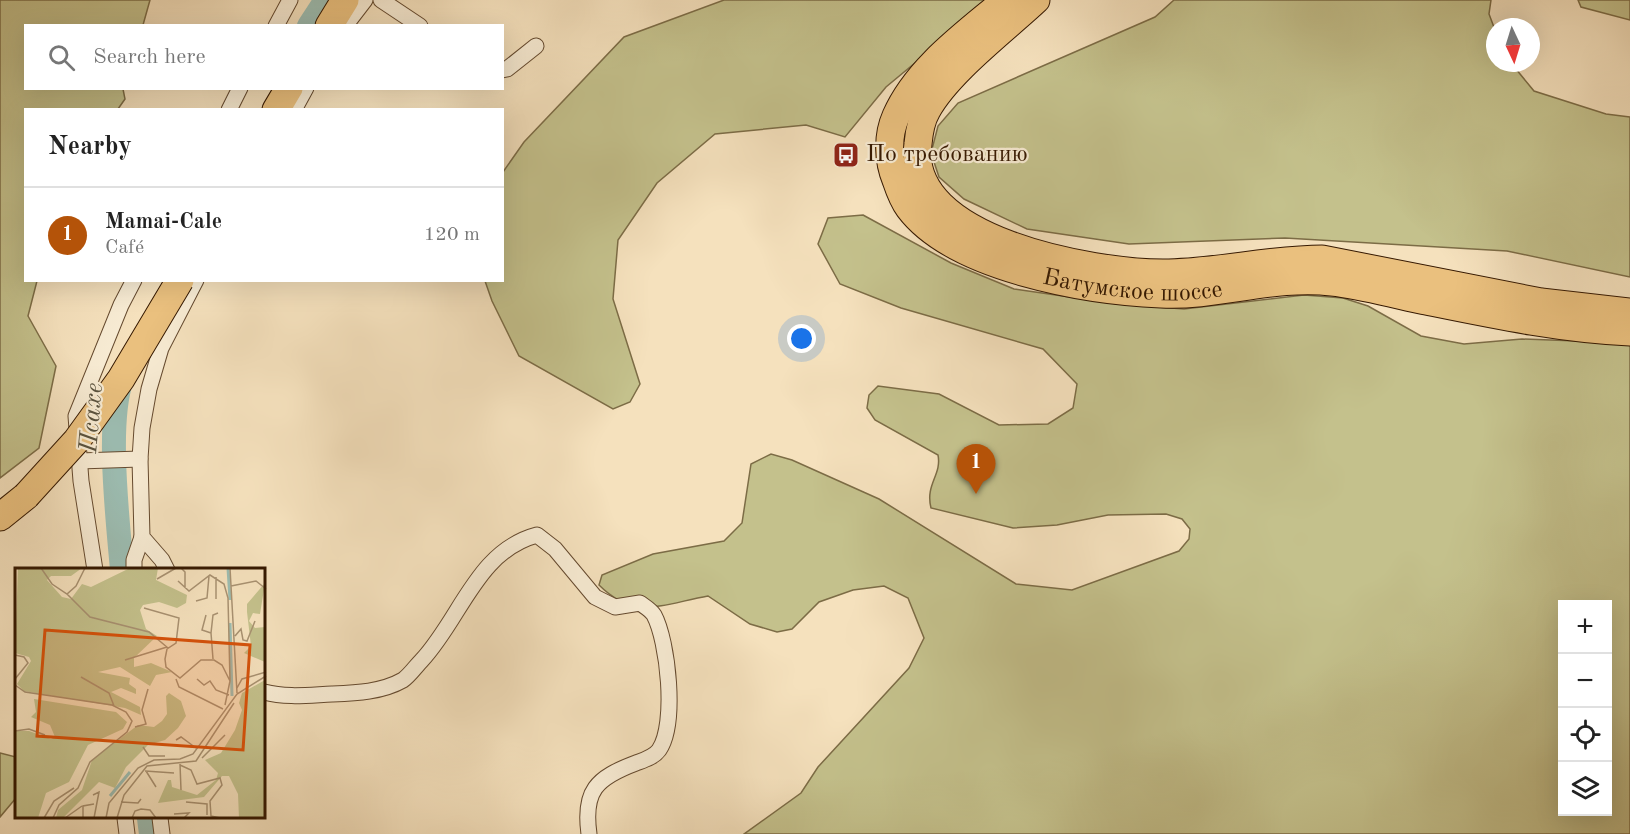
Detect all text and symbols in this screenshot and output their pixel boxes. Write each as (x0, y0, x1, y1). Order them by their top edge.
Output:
north arrow (1486, 18, 1540, 72)
search box (24, 24, 504, 90)
icon: search (45, 41, 78, 74)
text: Search here (93, 46, 206, 68)
text: Nearby (48, 134, 132, 160)
bus stop icon: По требованию (831, 140, 861, 170)
place label: По требованию (866, 143, 1028, 167)
text: Mamai-Cale (105, 211, 222, 233)
text: 1 (62, 225, 73, 245)
text: 120 m (424, 225, 480, 245)
text: Café (105, 238, 144, 258)
street label: Батумское шоссе (1040, 266, 1224, 306)
your location (787, 324, 816, 353)
water label: Псахе (76, 382, 108, 455)
pin: 1 (956, 444, 996, 494)
inset map (15, 568, 266, 819)
map controls (1558, 600, 1612, 816)
button: + (1558, 600, 1612, 654)
button: − (1558, 654, 1612, 708)
button: locate (1558, 708, 1612, 762)
button: layers (1558, 762, 1612, 816)

